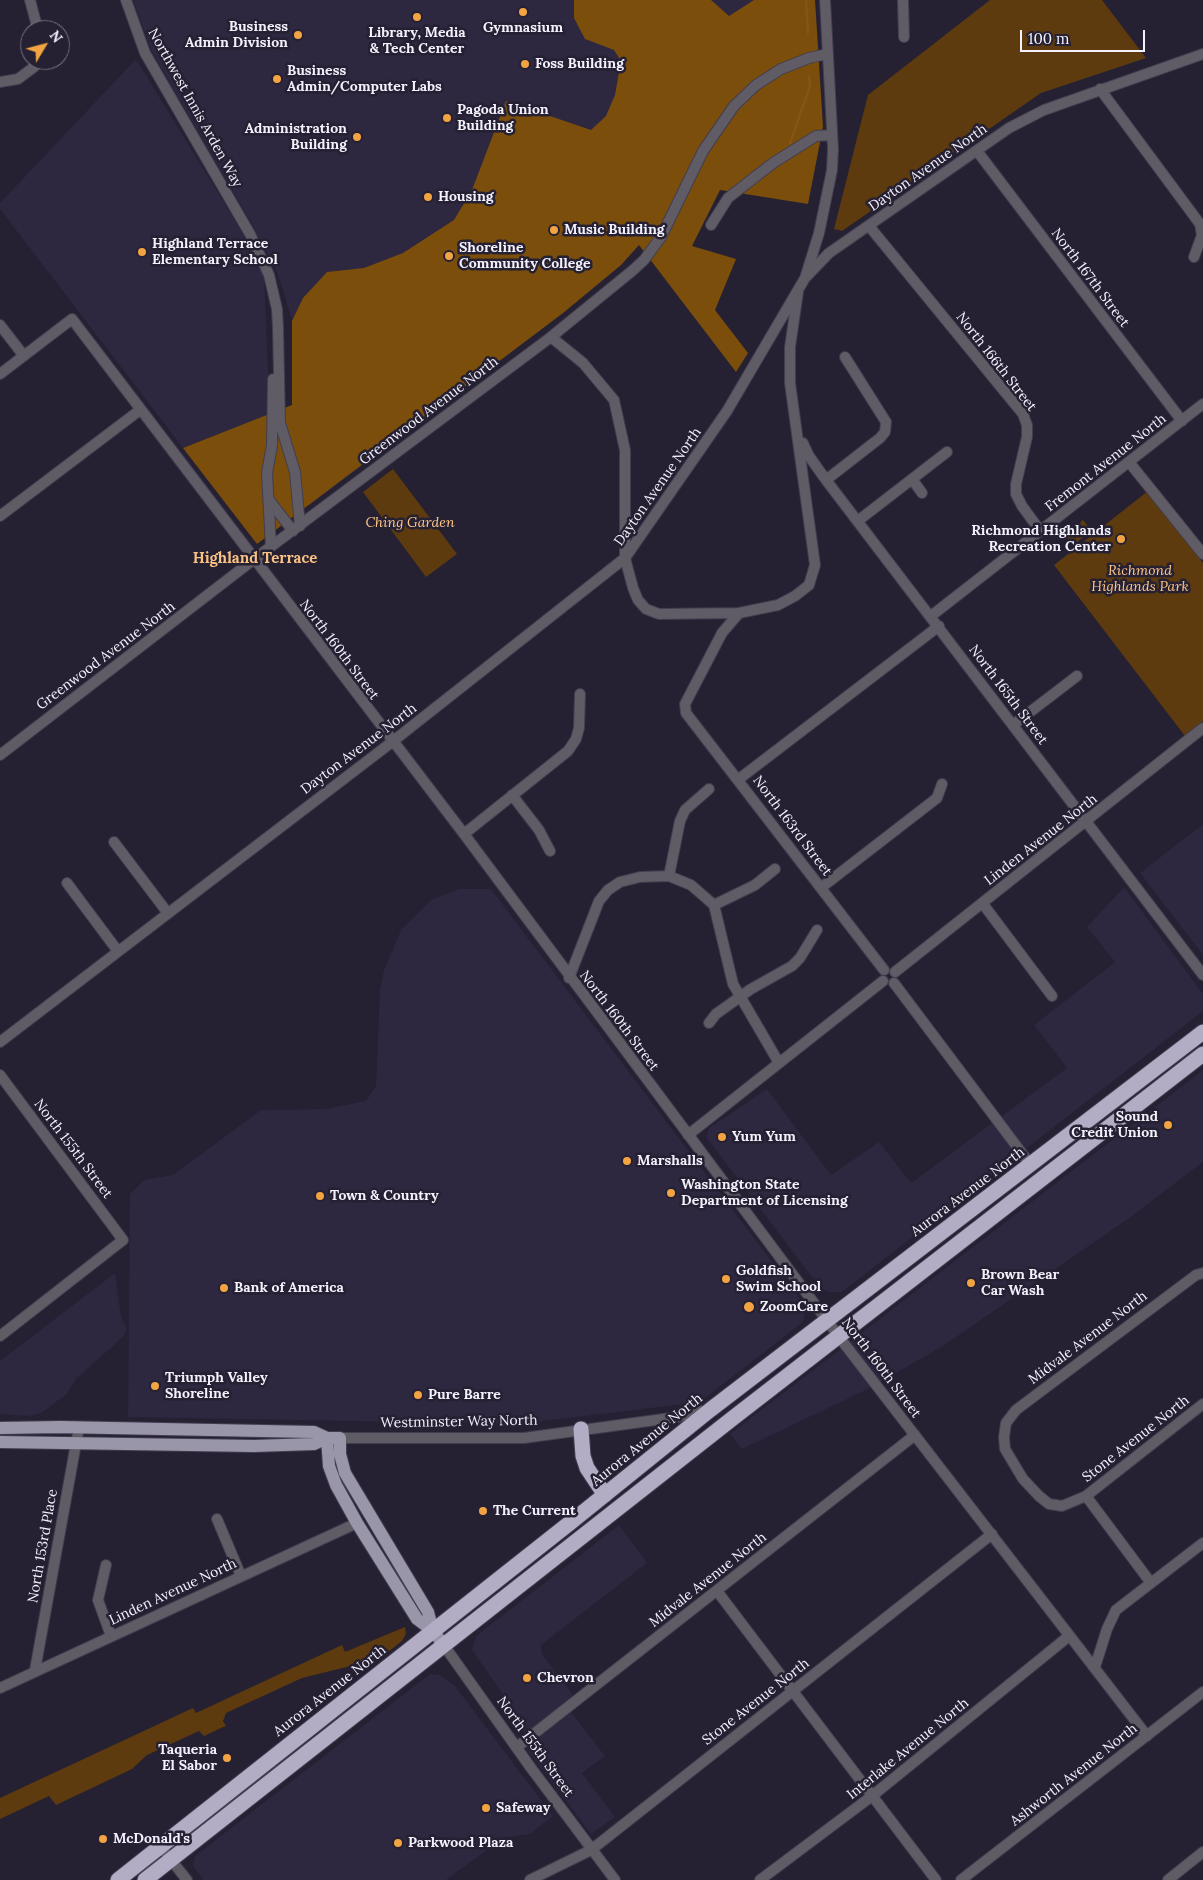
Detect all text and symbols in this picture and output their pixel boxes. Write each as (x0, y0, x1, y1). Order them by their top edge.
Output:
marker: Gymnasium (517, 6, 529, 18)
marker: Library, Media & Tech Center (411, 11, 423, 23)
place label: Business Admin Division (185, 19, 288, 52)
north arrow (20, 20, 70, 70)
place label: Gymnasium (483, 20, 563, 36)
scale bar (1023, 20, 1148, 52)
place label: Library, Media & Tech Center (368, 25, 466, 58)
street label: Northwest Innis Arden Way (144, 26, 246, 190)
text: N (46, 27, 67, 46)
marker: Business Admin Division (292, 29, 304, 41)
text: 100 m (1028, 29, 1069, 48)
place label: Foss Building (535, 56, 624, 72)
marker: Foss Building (519, 58, 531, 70)
place label: Business Admin/Computer Labs (287, 63, 442, 95)
marker: Business Admin/Computer Labs (271, 73, 283, 85)
place label: Pagoda Union Building (457, 102, 549, 134)
marker: Pagoda Union Building (441, 112, 453, 124)
place label: Administration Building (245, 121, 347, 154)
street label: Dayton Avenue North (866, 121, 990, 215)
marker: Administration Building (351, 131, 363, 143)
place label: Housing (438, 189, 494, 205)
marker: Housing (422, 191, 434, 203)
place label: Music Building (564, 222, 665, 238)
marker: Music Building (548, 224, 560, 236)
street label: North 167th Street (1047, 225, 1133, 331)
place label: Highland Terrace Elementary School (152, 236, 278, 268)
place label: Shoreline Community College (459, 240, 591, 272)
marker: Highland Terrace Elementary School (136, 246, 148, 258)
marker: Shoreline Community College (443, 250, 455, 262)
street label: North 166th Street (952, 309, 1040, 415)
street label: Greenwood Avenue North (356, 353, 502, 469)
street label: Fremont Avenue North (1042, 410, 1170, 516)
street label: Dayton Avenue North (611, 425, 705, 549)
park label: Ching Garden (365, 515, 455, 531)
place label: Richmond Highlands Recreation Center (971, 523, 1111, 556)
marker: Richmond Highlands Recreation Center (1115, 533, 1127, 545)
district label: Highland Terrace (193, 550, 317, 568)
park label: Richmond Highlands Park (1091, 563, 1189, 596)
street label: North 160th Street (296, 596, 382, 704)
street label: Greenwood Avenue North (33, 598, 179, 714)
street label: North 165th Street (965, 642, 1051, 748)
street label: Dayton Avenue North (298, 700, 420, 798)
street label: North 163rd Street (749, 773, 835, 879)
street label: Linden Avenue North (981, 791, 1101, 889)
street label: North 160th Street (576, 967, 662, 1075)
street label: North 155th Street (30, 1096, 116, 1202)
place label: Sound Credit Union (1071, 1109, 1158, 1142)
marker: Sound Credit Union (1162, 1119, 1174, 1131)
place label: Yum Yum (732, 1129, 796, 1145)
marker: Yum Yum (716, 1131, 728, 1143)
street label: Aurora Avenue North (908, 1144, 1028, 1240)
place label: Marshalls (637, 1153, 703, 1169)
marker: Marshalls (621, 1155, 633, 1167)
place label: Washington State Department of Licensing (681, 1177, 848, 1210)
marker: Washington State Department of Licensing (665, 1187, 677, 1199)
place label: Town & Country (330, 1188, 439, 1204)
marker: Town & Country (314, 1190, 326, 1202)
place label: Goldfish Swim School (736, 1263, 821, 1295)
place label: Brown Bear Car Wash (981, 1267, 1059, 1300)
marker: Goldfish Swim School (720, 1273, 732, 1285)
marker: Brown Bear Car Wash (965, 1277, 977, 1289)
place label: Bank of America (234, 1280, 344, 1296)
marker: Bank of America (218, 1282, 230, 1294)
street label: Midvale Avenue North (1025, 1288, 1151, 1388)
place label: ZoomCare (760, 1299, 828, 1315)
marker: ZoomCare (742, 1300, 756, 1314)
street label: North 160th Street (838, 1314, 924, 1422)
place label: Triumph Valley Shoreline (165, 1370, 268, 1402)
marker: Triumph Valley Shoreline (149, 1380, 161, 1392)
place label: Pure Barre (428, 1387, 501, 1403)
marker: Pure Barre (412, 1389, 424, 1401)
street label: Aurora Avenue North (588, 1390, 706, 1490)
street label: Stone Avenue North (1079, 1392, 1193, 1486)
street label: Westminster Way North (380, 1412, 538, 1432)
street label: North 153rd Place (25, 1488, 61, 1604)
place label: The Current (493, 1503, 576, 1519)
marker: The Current (477, 1505, 489, 1517)
street label: Midvale Avenue North (646, 1529, 770, 1631)
street label: Linden Avenue North (107, 1555, 239, 1629)
street label: Aurora Avenue North (270, 1642, 390, 1740)
street label: Stone Avenue North (699, 1655, 813, 1749)
place label: Chevron (537, 1670, 594, 1686)
marker: Chevron (521, 1672, 533, 1684)
street label: North 155th Street (493, 1694, 577, 1800)
street label: Interlake Avenue North (844, 1695, 972, 1803)
street label: Ashworth Avenue North (1007, 1720, 1141, 1830)
place label: Taqueria El Sabor (158, 1742, 217, 1774)
marker: Taqueria El Sabor (221, 1752, 233, 1764)
place label: Safeway (496, 1800, 550, 1816)
marker: Safeway (480, 1802, 492, 1814)
place label: McDonald's (113, 1831, 190, 1847)
marker: McDonald's (97, 1833, 109, 1845)
place label: Parkwood Plaza (408, 1835, 513, 1851)
marker: Parkwood Plaza (392, 1837, 404, 1849)

